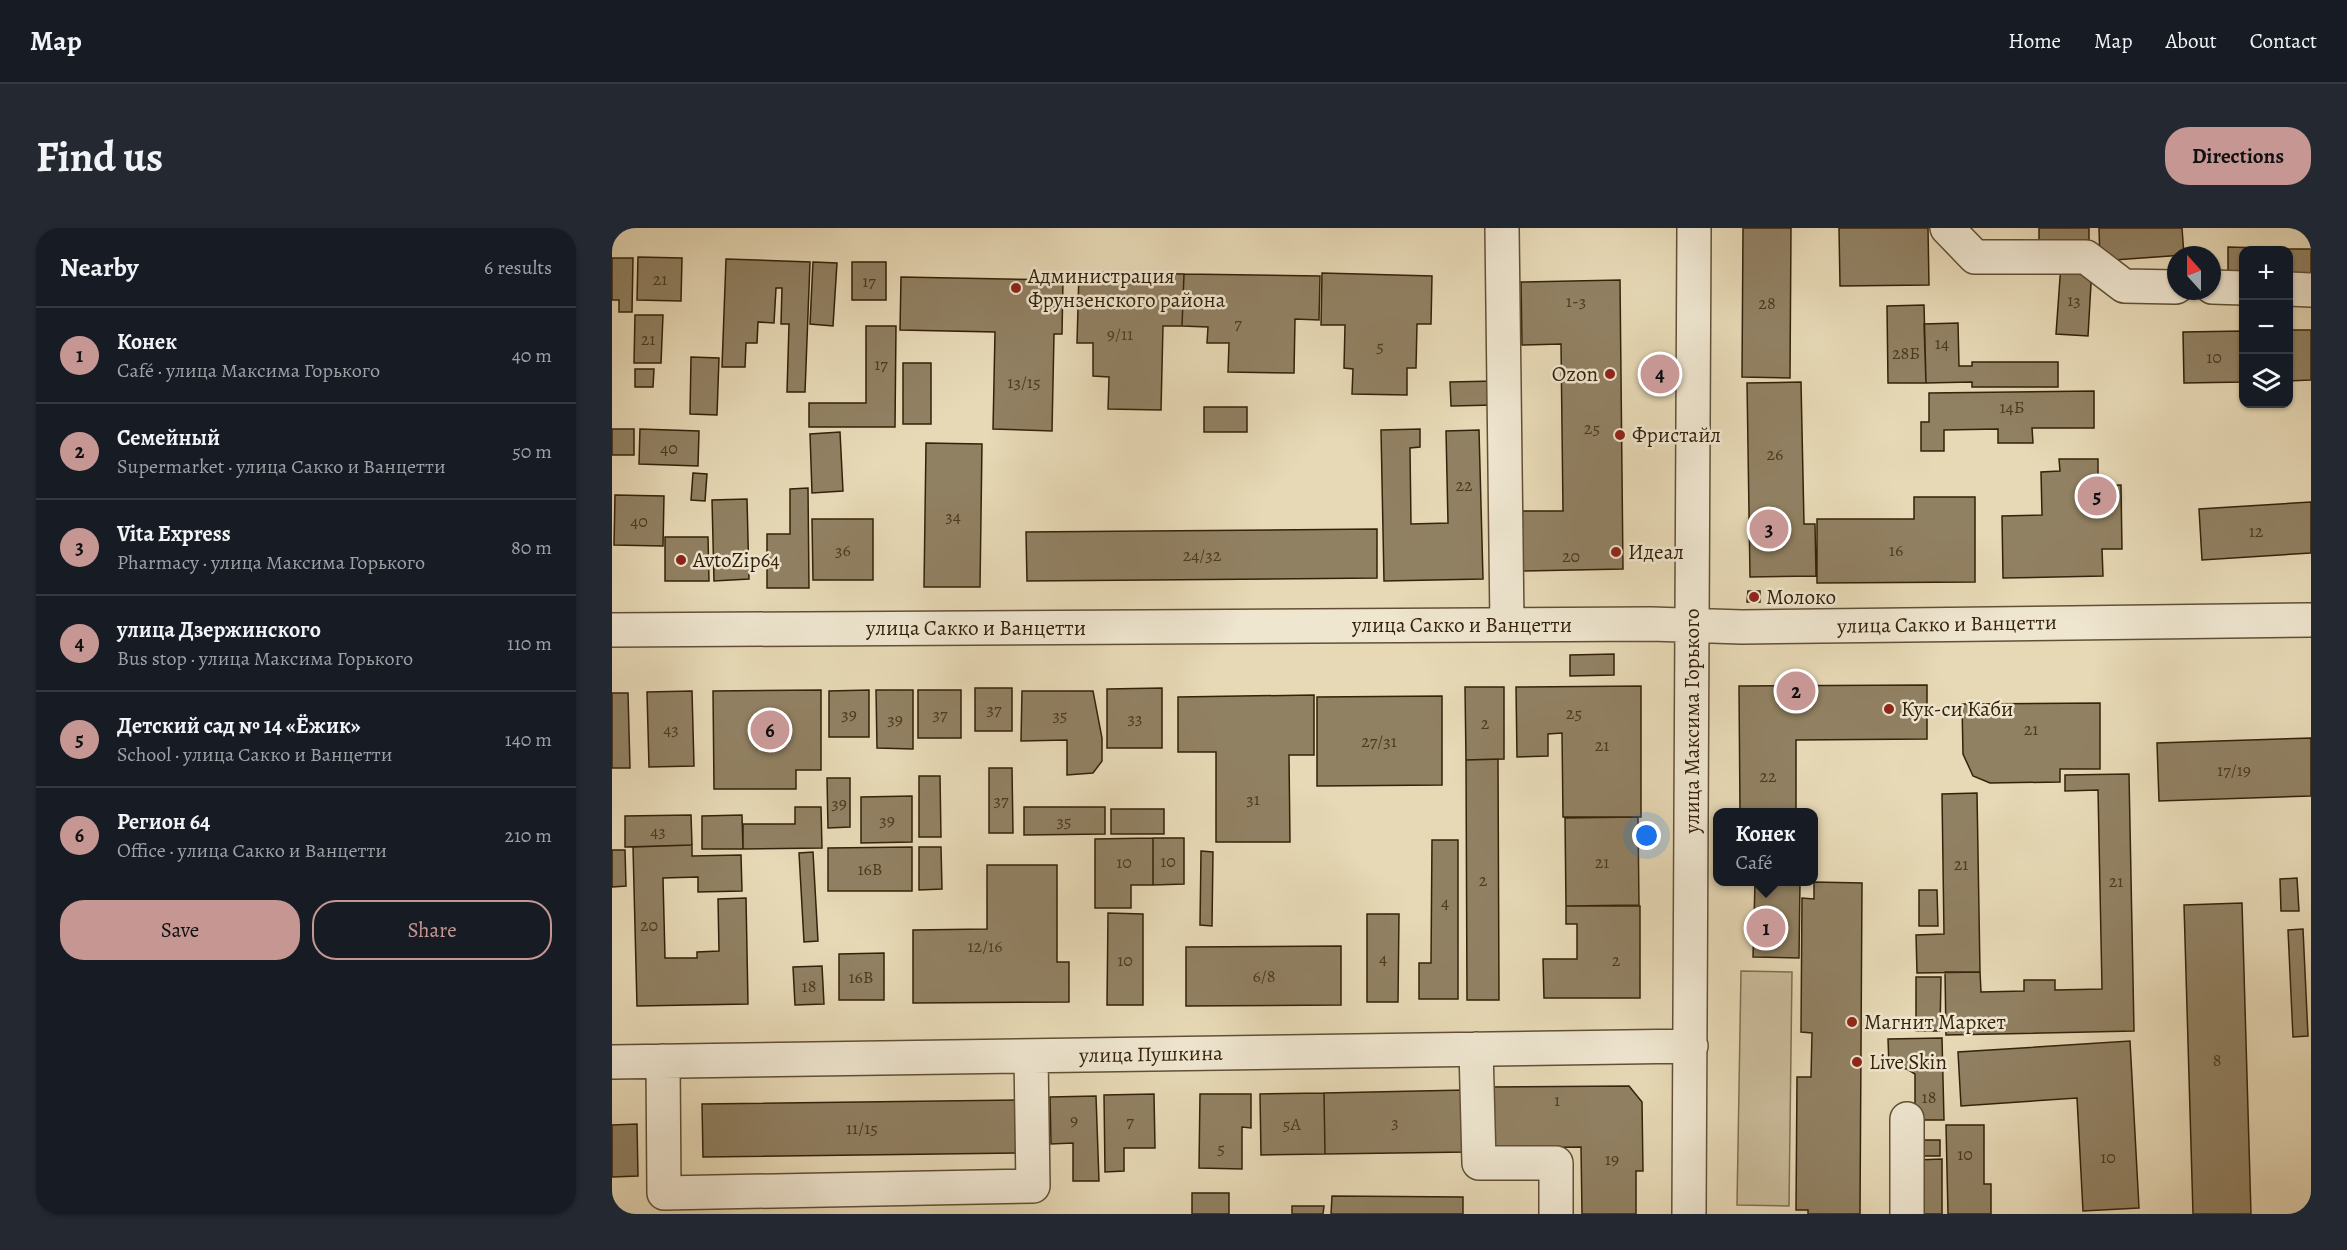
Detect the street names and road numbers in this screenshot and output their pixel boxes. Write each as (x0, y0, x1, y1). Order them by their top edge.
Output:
street label: улица Максима Горького (1678, 608, 1706, 835)
street label: улица Сакко и Ванцетти (1836, 608, 2057, 640)
street label: улица Сакко и Ванцетти (1351, 611, 1572, 639)
street label: улица Сакко и Ванцетти (865, 614, 1086, 642)
street label: улица Пушкина (1078, 1039, 1223, 1069)

